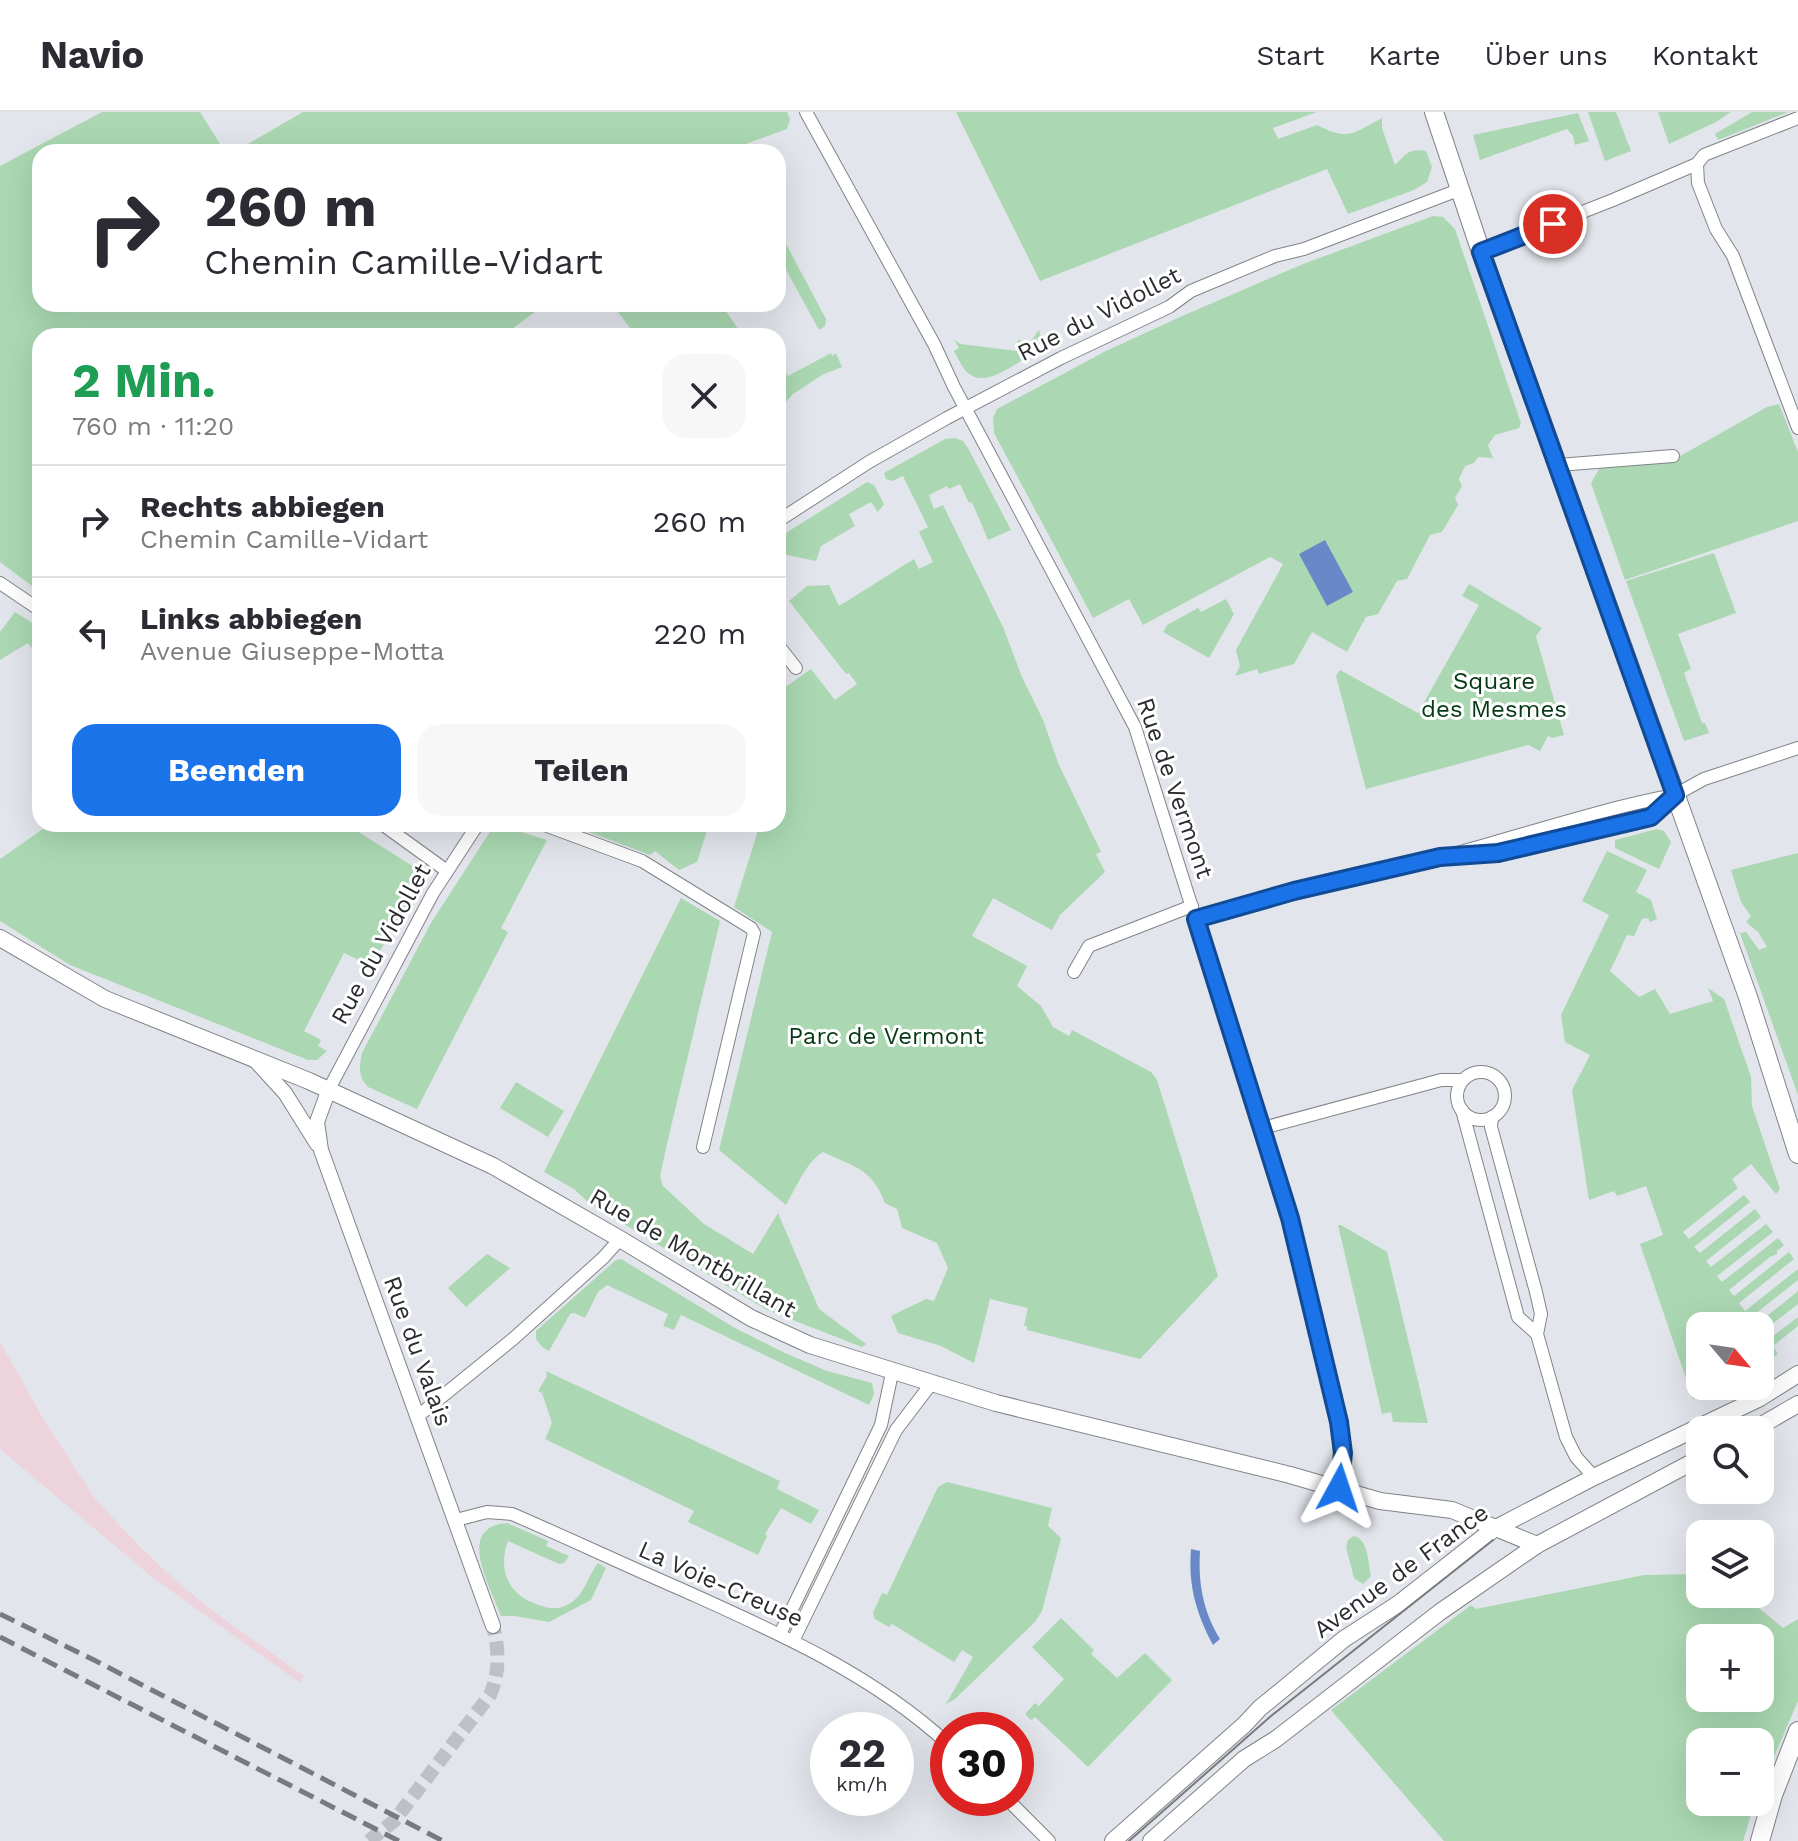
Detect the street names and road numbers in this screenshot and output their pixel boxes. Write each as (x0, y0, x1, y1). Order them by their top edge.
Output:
street label: Rue du Vidollet (1013, 261, 1185, 367)
street label: Rue de Vermont (1131, 694, 1219, 882)
street label: Rue du Vidollet (325, 859, 437, 1029)
street label: Rue de Montbrillant (585, 1183, 801, 1323)
street label: Rue du Valais (378, 1272, 458, 1430)
street label: Avenue de France (1308, 1498, 1494, 1644)
street label: La Voie-Creuse (634, 1535, 808, 1633)

